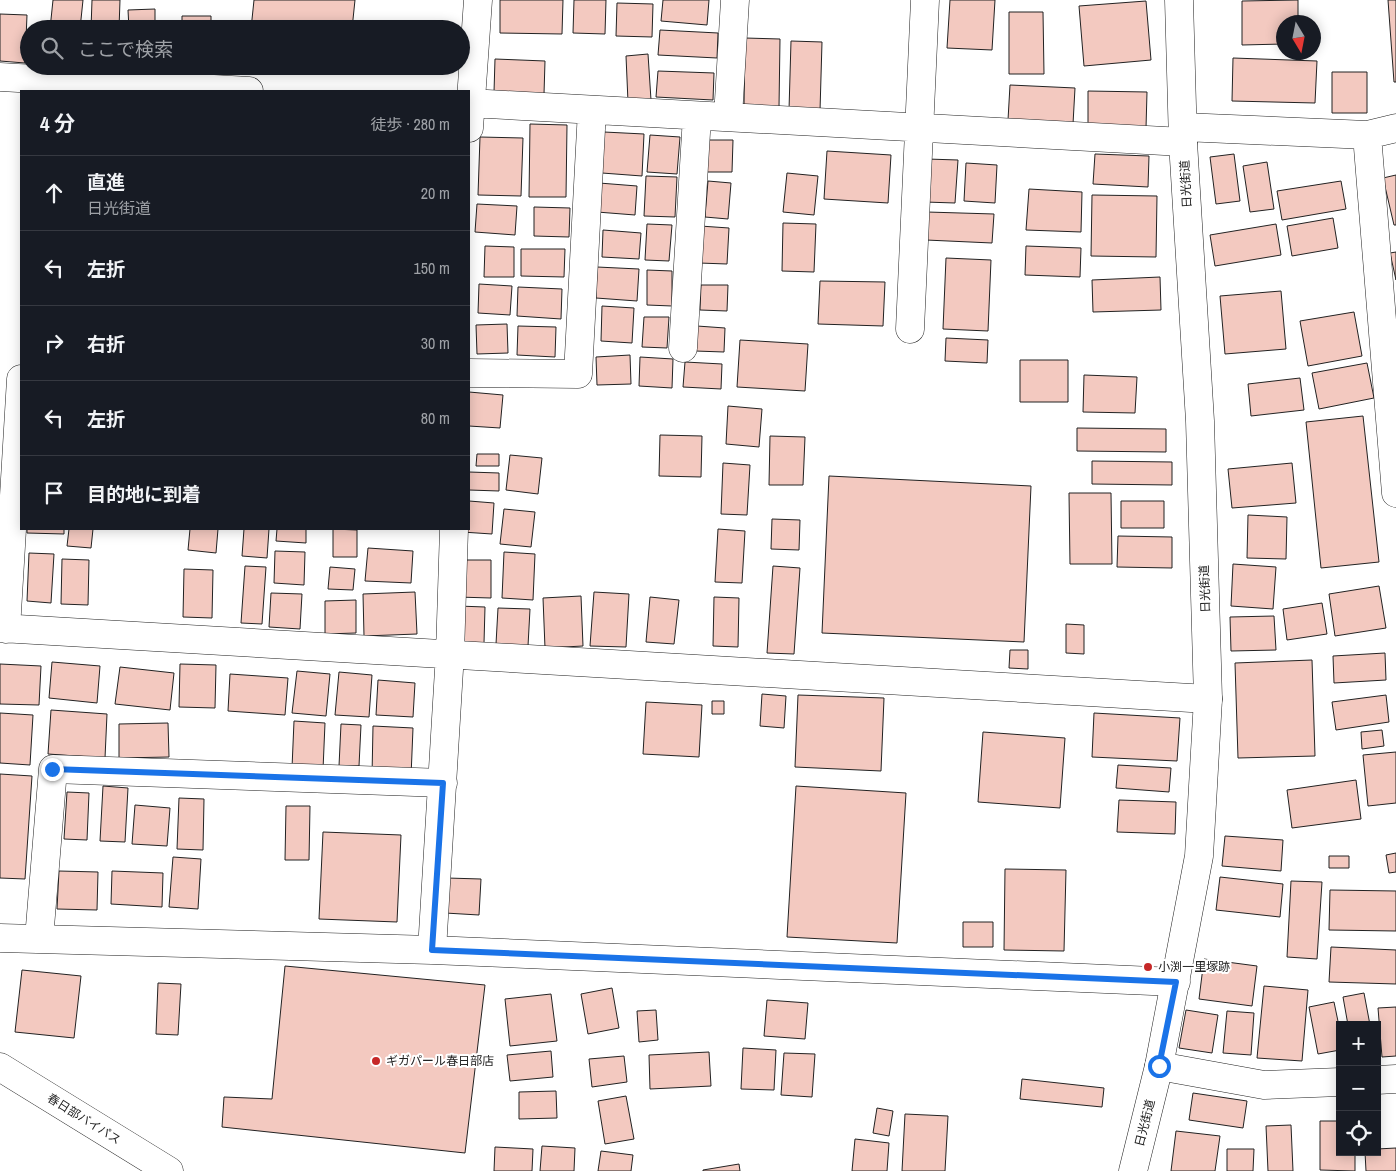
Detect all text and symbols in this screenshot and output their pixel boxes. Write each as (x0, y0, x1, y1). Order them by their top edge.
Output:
north arrow (1276, 15, 1321, 60)
search box (20, 20, 470, 75)
icon: search (38, 34, 66, 62)
text: ここで検索 (78, 36, 173, 62)
text: 4 分 (40, 109, 75, 138)
text: 徒歩 · 280 m (371, 113, 450, 135)
street label: 日光街道 (1177, 160, 1195, 208)
text: 直進 (87, 169, 125, 195)
icon: ahead (40, 179, 68, 207)
text: 20 m (421, 182, 450, 204)
text: 日光街道 (87, 197, 151, 219)
icon: left (40, 254, 68, 282)
text: 左折 (87, 256, 125, 282)
text: 150 m (414, 257, 450, 279)
icon: right (40, 329, 68, 357)
text: 右折 (87, 331, 125, 357)
text: 30 m (421, 332, 450, 354)
icon: left (40, 404, 68, 432)
text: 左折 (87, 406, 125, 432)
text: 80 m (421, 407, 450, 429)
icon: arrive (40, 479, 68, 507)
text: 目的地に到着 (87, 481, 201, 507)
street label: 日光街道 (1196, 565, 1214, 613)
route end (41, 758, 64, 781)
place label: 小渕一里塚跡 (1158, 959, 1230, 975)
marker: 小渕一里塚跡 (1142, 961, 1154, 973)
map controls (1336, 1021, 1381, 1156)
button: + (1336, 1021, 1381, 1066)
place label: ギガパール春日部店 (386, 1053, 494, 1069)
marker: ギガパール春日部店 (370, 1055, 382, 1067)
route start (1148, 1055, 1171, 1078)
button: − (1336, 1066, 1381, 1111)
street label: 春日部バイパス (44, 1090, 124, 1148)
street label: 日光街道 (1131, 1098, 1159, 1148)
button: locate (1336, 1111, 1381, 1156)

